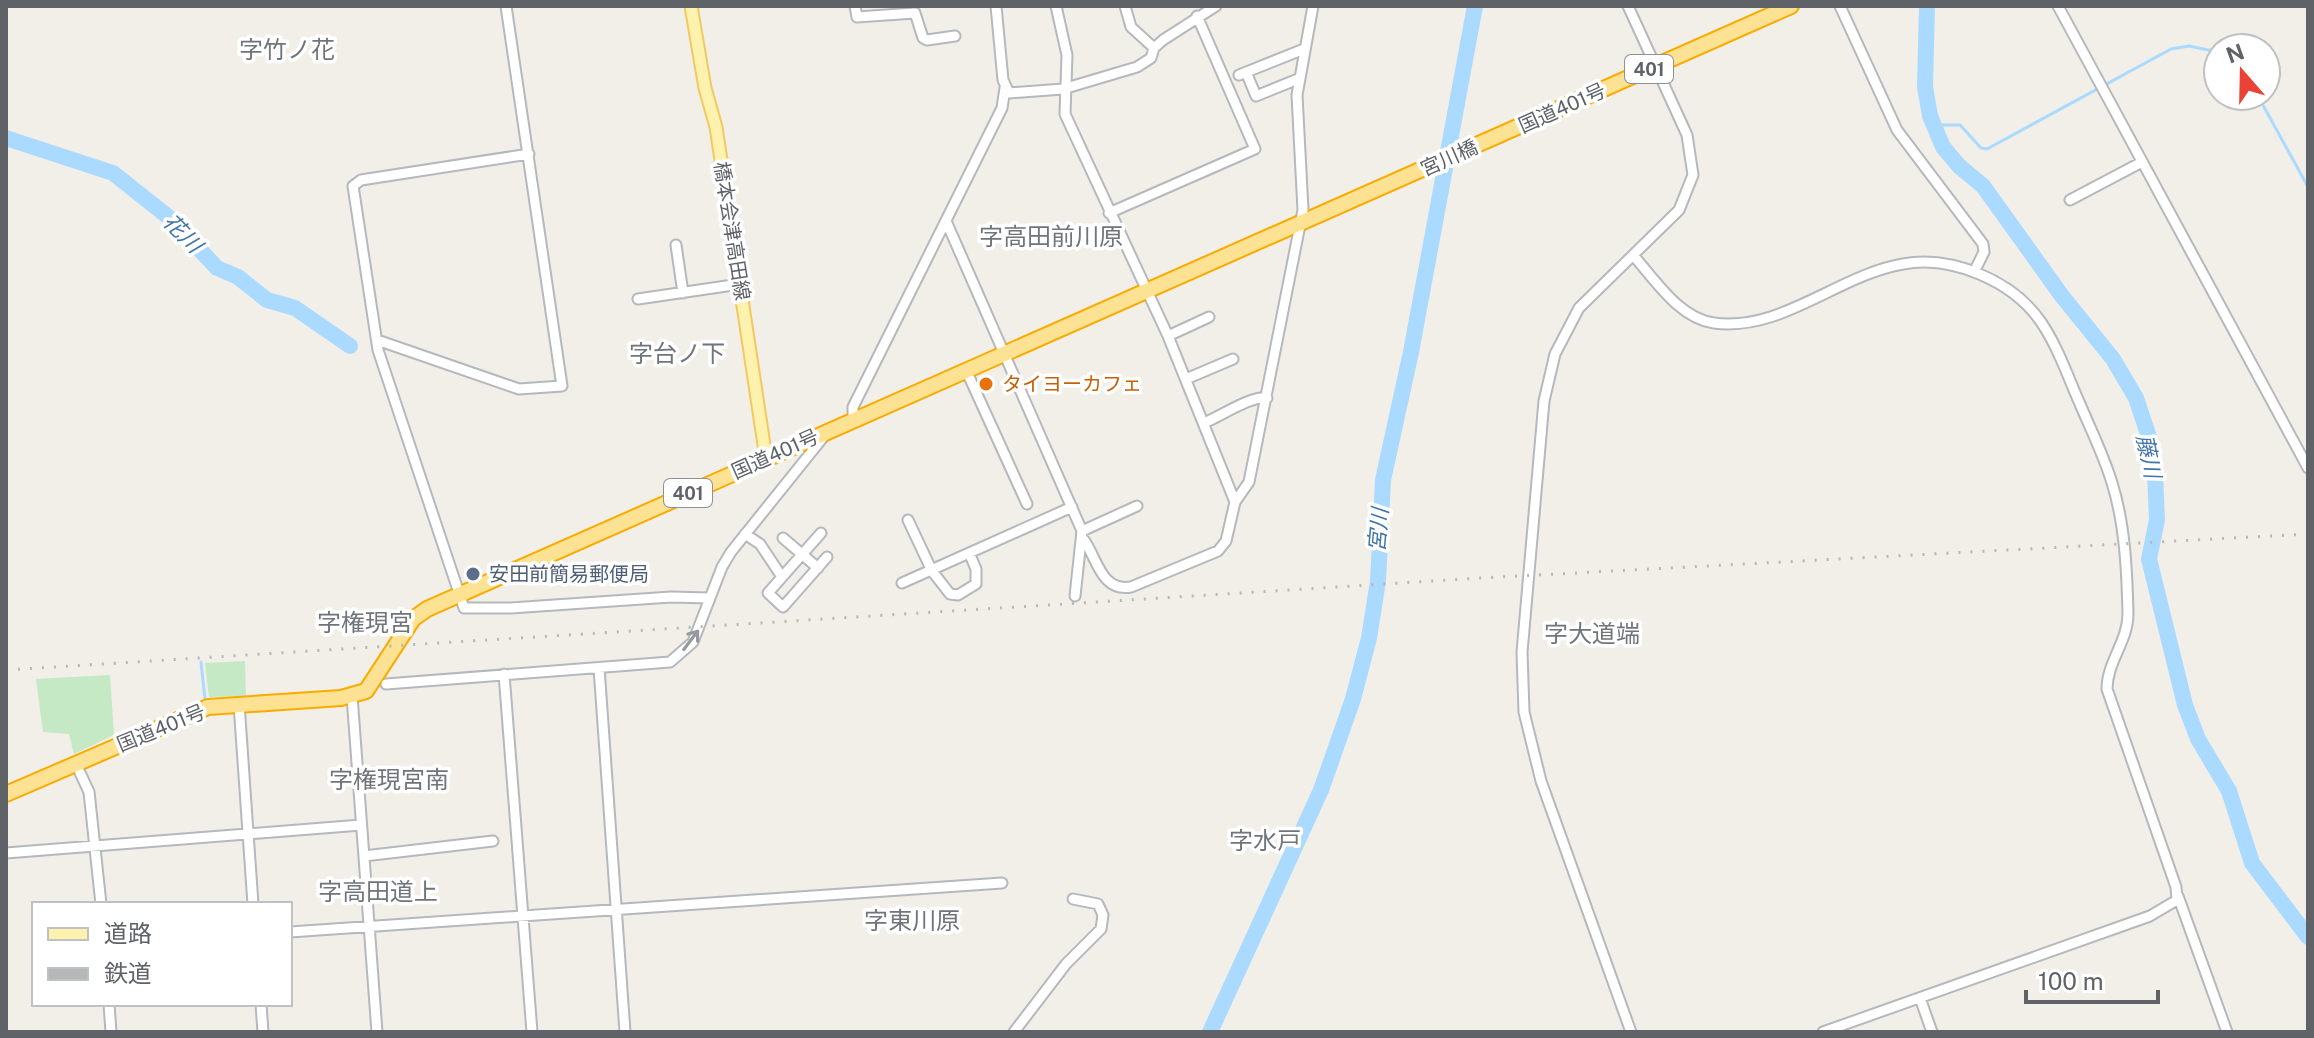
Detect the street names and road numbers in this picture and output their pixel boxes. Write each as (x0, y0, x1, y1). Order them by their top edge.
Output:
road number: 401 (1625, 55, 1673, 83)
street label: 国道401号 (1515, 78, 1609, 138)
street label: 宮川橋 (1417, 135, 1481, 181)
street label: 橋本会津高田線 (709, 160, 755, 302)
street label: 国道401号 (728, 424, 822, 484)
road number: 401 (664, 479, 712, 507)
street label: 国道401号 (113, 699, 209, 757)

